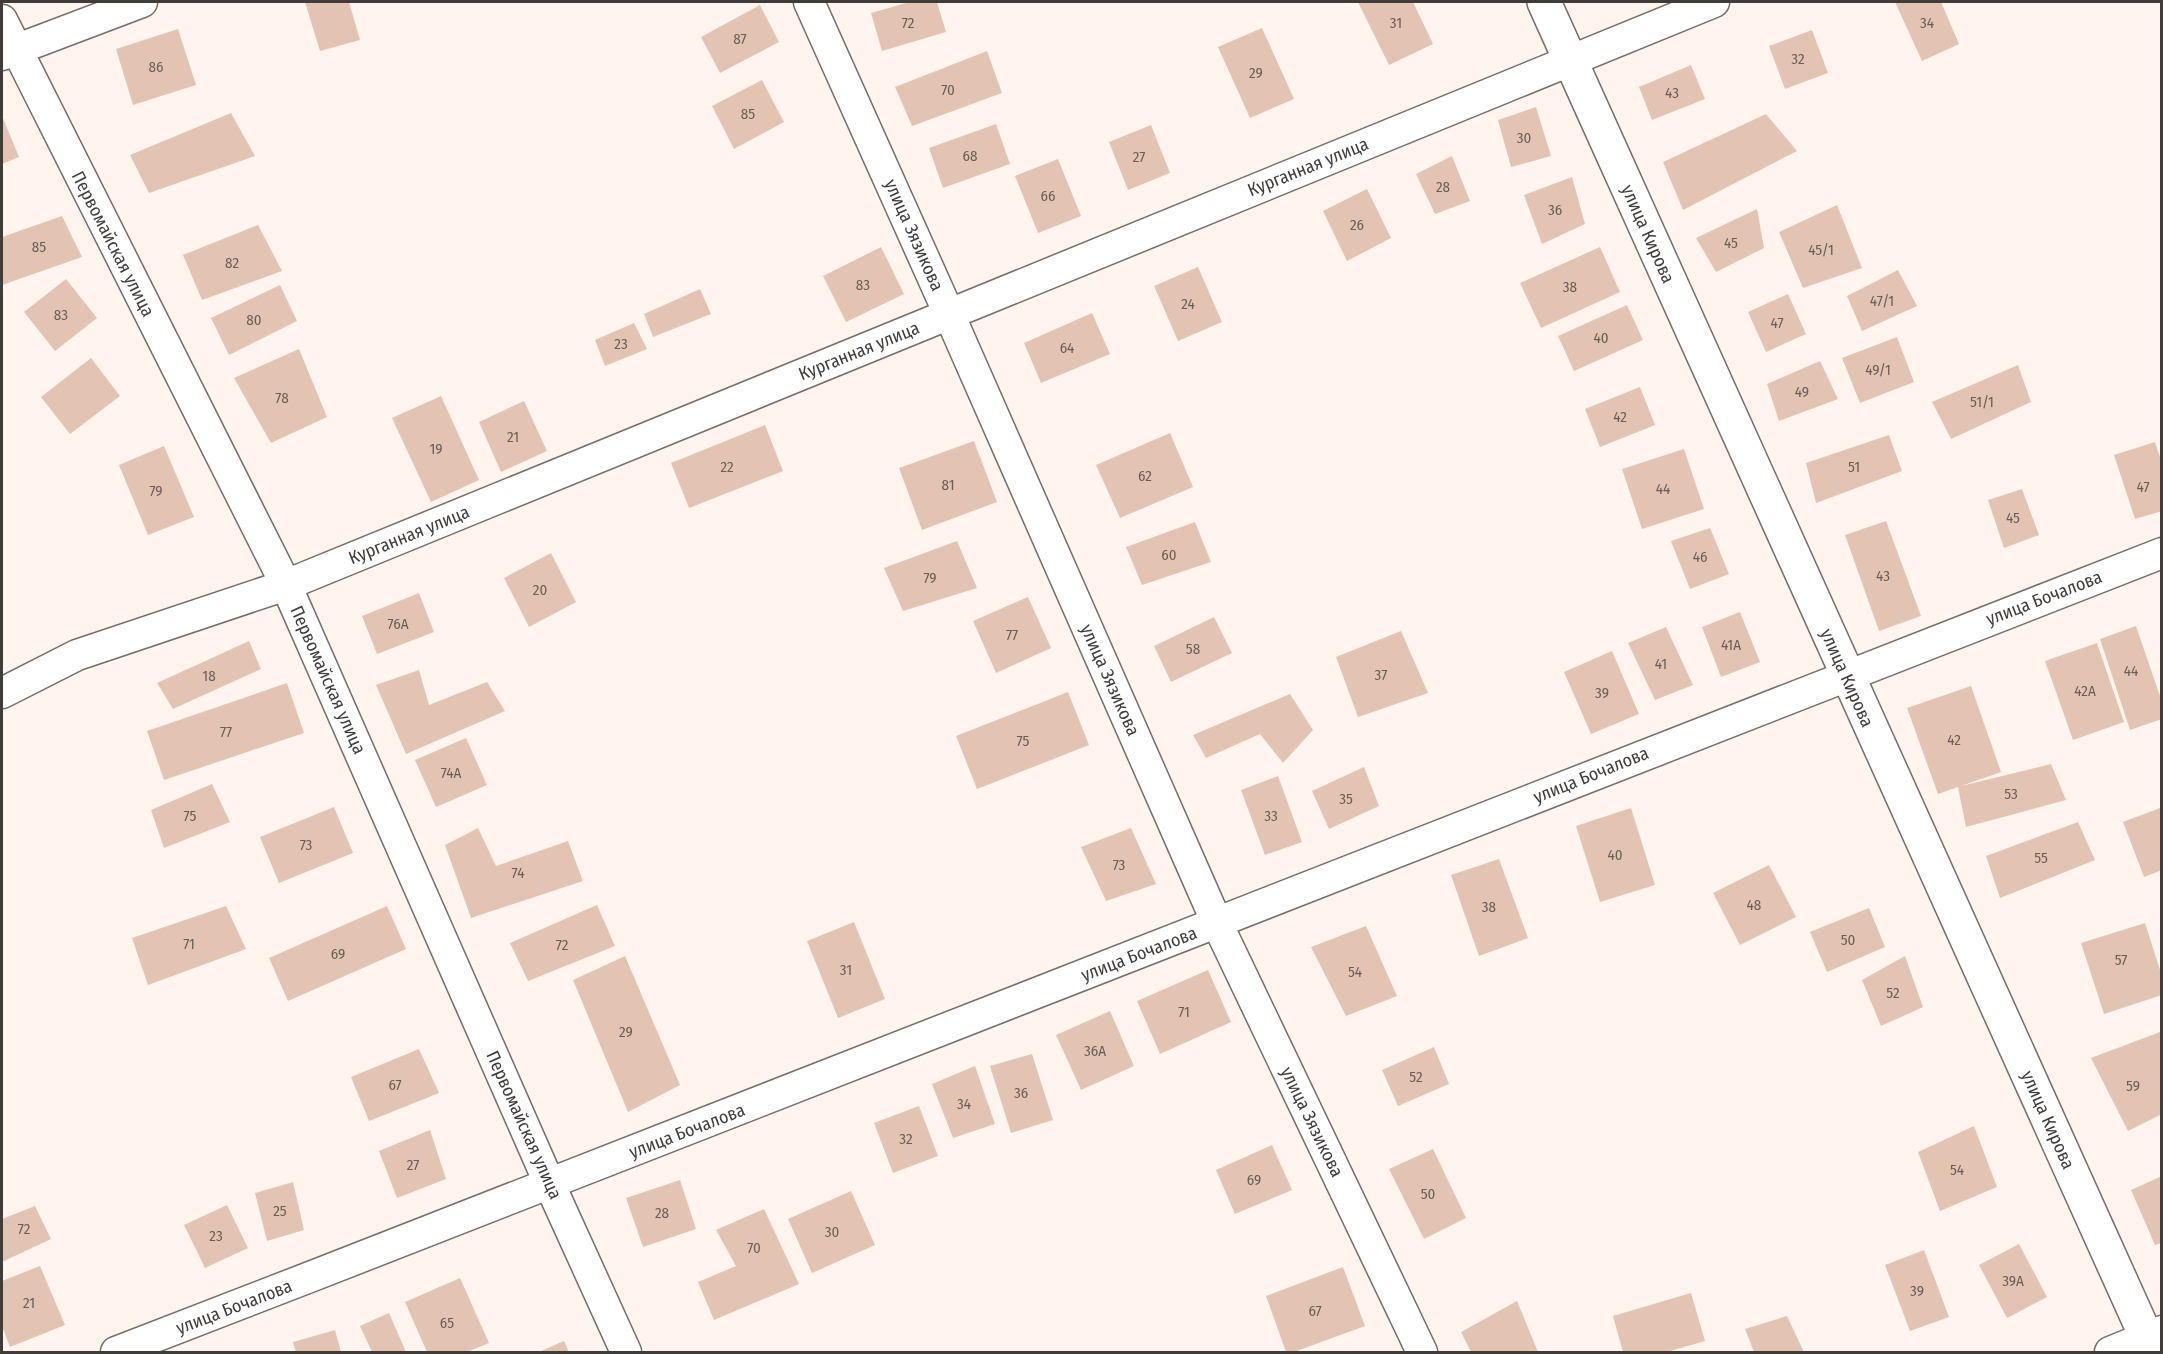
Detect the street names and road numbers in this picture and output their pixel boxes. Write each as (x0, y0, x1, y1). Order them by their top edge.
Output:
street label: Курганная улица (1244, 133, 1372, 201)
street label: Первомайская улица (67, 168, 159, 320)
street label: улица Зязикова (880, 176, 949, 294)
street label: улица Кирова (1617, 181, 1680, 287)
street label: Курганная улица (795, 317, 923, 385)
street label: Курганная улица (345, 501, 473, 569)
street label: улица Бочалова (1983, 566, 2105, 630)
street label: Первомайская улица (285, 602, 371, 758)
street label: улица Зязикова (1076, 621, 1145, 739)
street label: улица Кирова (1816, 625, 1879, 731)
street label: улица Бочалова (1530, 742, 1652, 808)
street label: улица Бочалова (1078, 922, 1200, 986)
street label: Первомайская улица (481, 1047, 567, 1203)
street label: улица Зязикова (1276, 1063, 1348, 1181)
street label: улица Кирова (2017, 1067, 2080, 1173)
street label: улица Бочалова (626, 1099, 748, 1163)
street label: улица Бочалова (173, 1275, 295, 1339)

